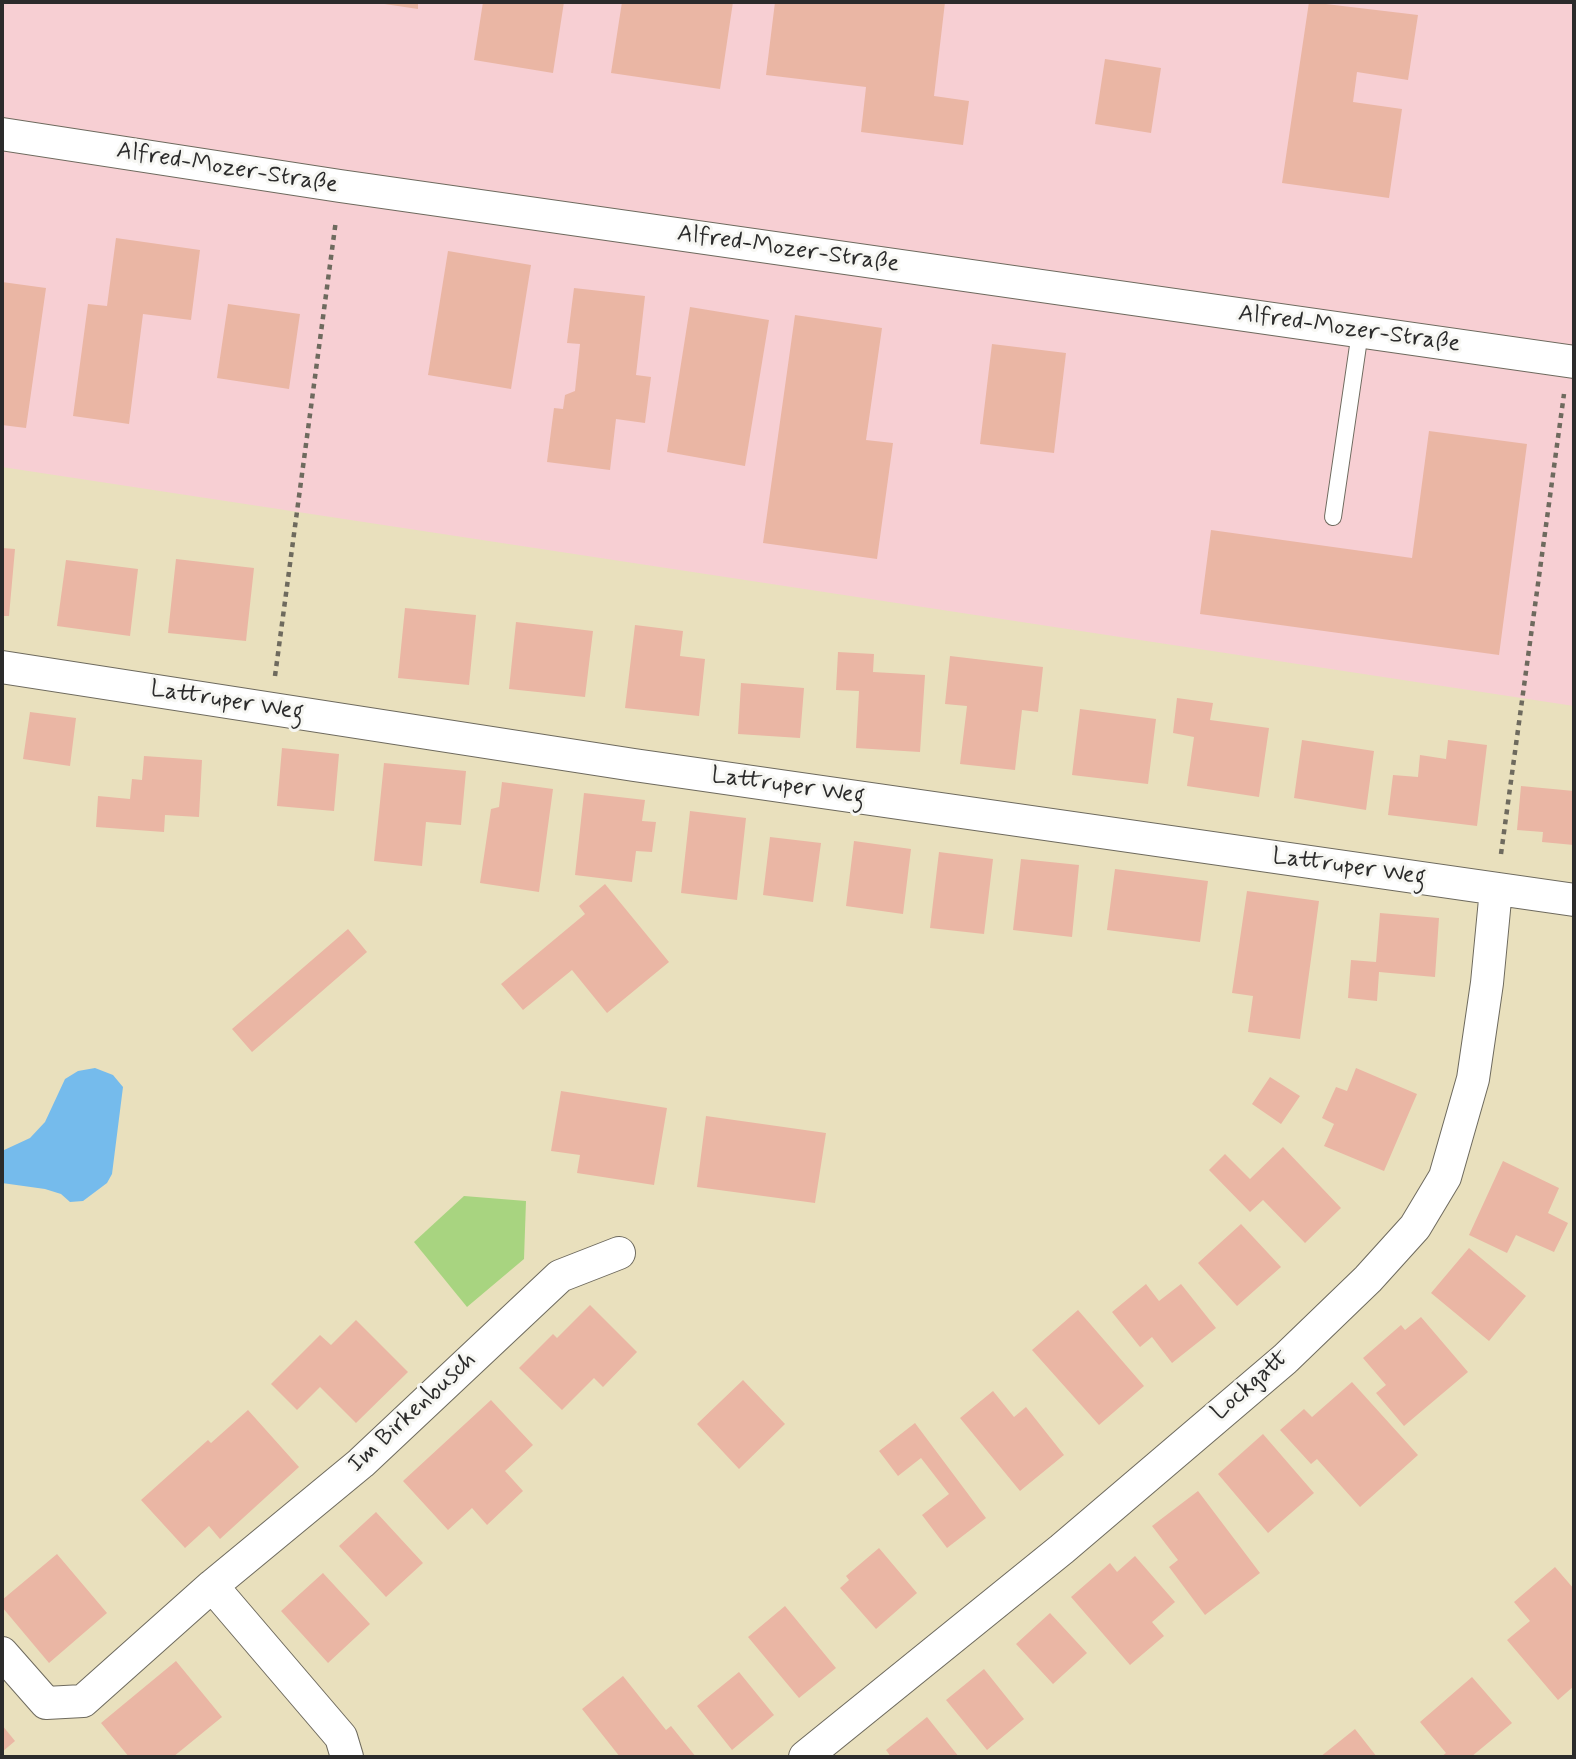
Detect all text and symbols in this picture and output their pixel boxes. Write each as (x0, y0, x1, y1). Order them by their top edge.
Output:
street label: Alfred-Mozer-Straße (114, 137, 340, 201)
street label: Alfred-Mozer-Straße (675, 220, 901, 280)
street label: Alfred-Mozer-Straße (1236, 300, 1462, 360)
street label: Lattruper Weg (148, 676, 306, 728)
street label: Lattruper Weg (709, 762, 867, 812)
street label: Lattruper Weg (1270, 843, 1428, 893)
street label: Lockgatt (1206, 1344, 1296, 1428)
street label: Im Birkenbusch (343, 1346, 483, 1480)

